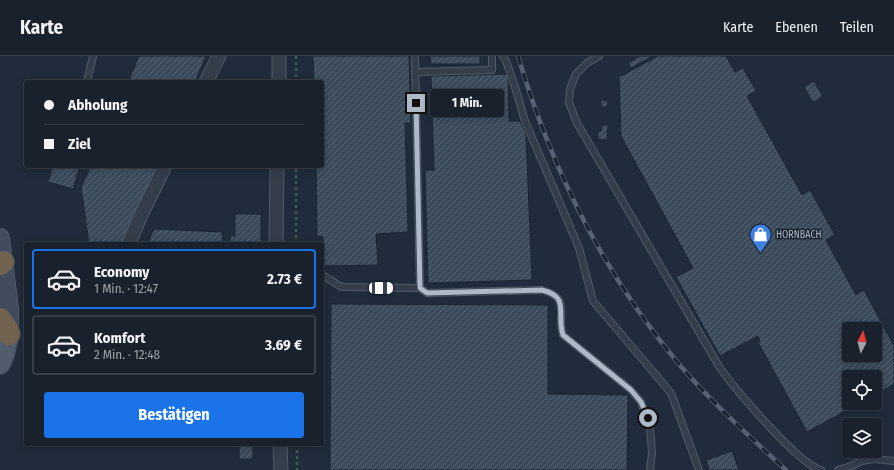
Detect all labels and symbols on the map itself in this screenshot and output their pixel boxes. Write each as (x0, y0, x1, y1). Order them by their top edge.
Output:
callout: 1 Min. (430, 89, 504, 117)
route end (407, 94, 425, 112)
shop icon: HORNBACH (747, 221, 773, 254)
place label: HORNBACH (776, 229, 822, 241)
car (369, 282, 393, 294)
north arrow (842, 322, 882, 362)
route start (639, 409, 657, 427)

